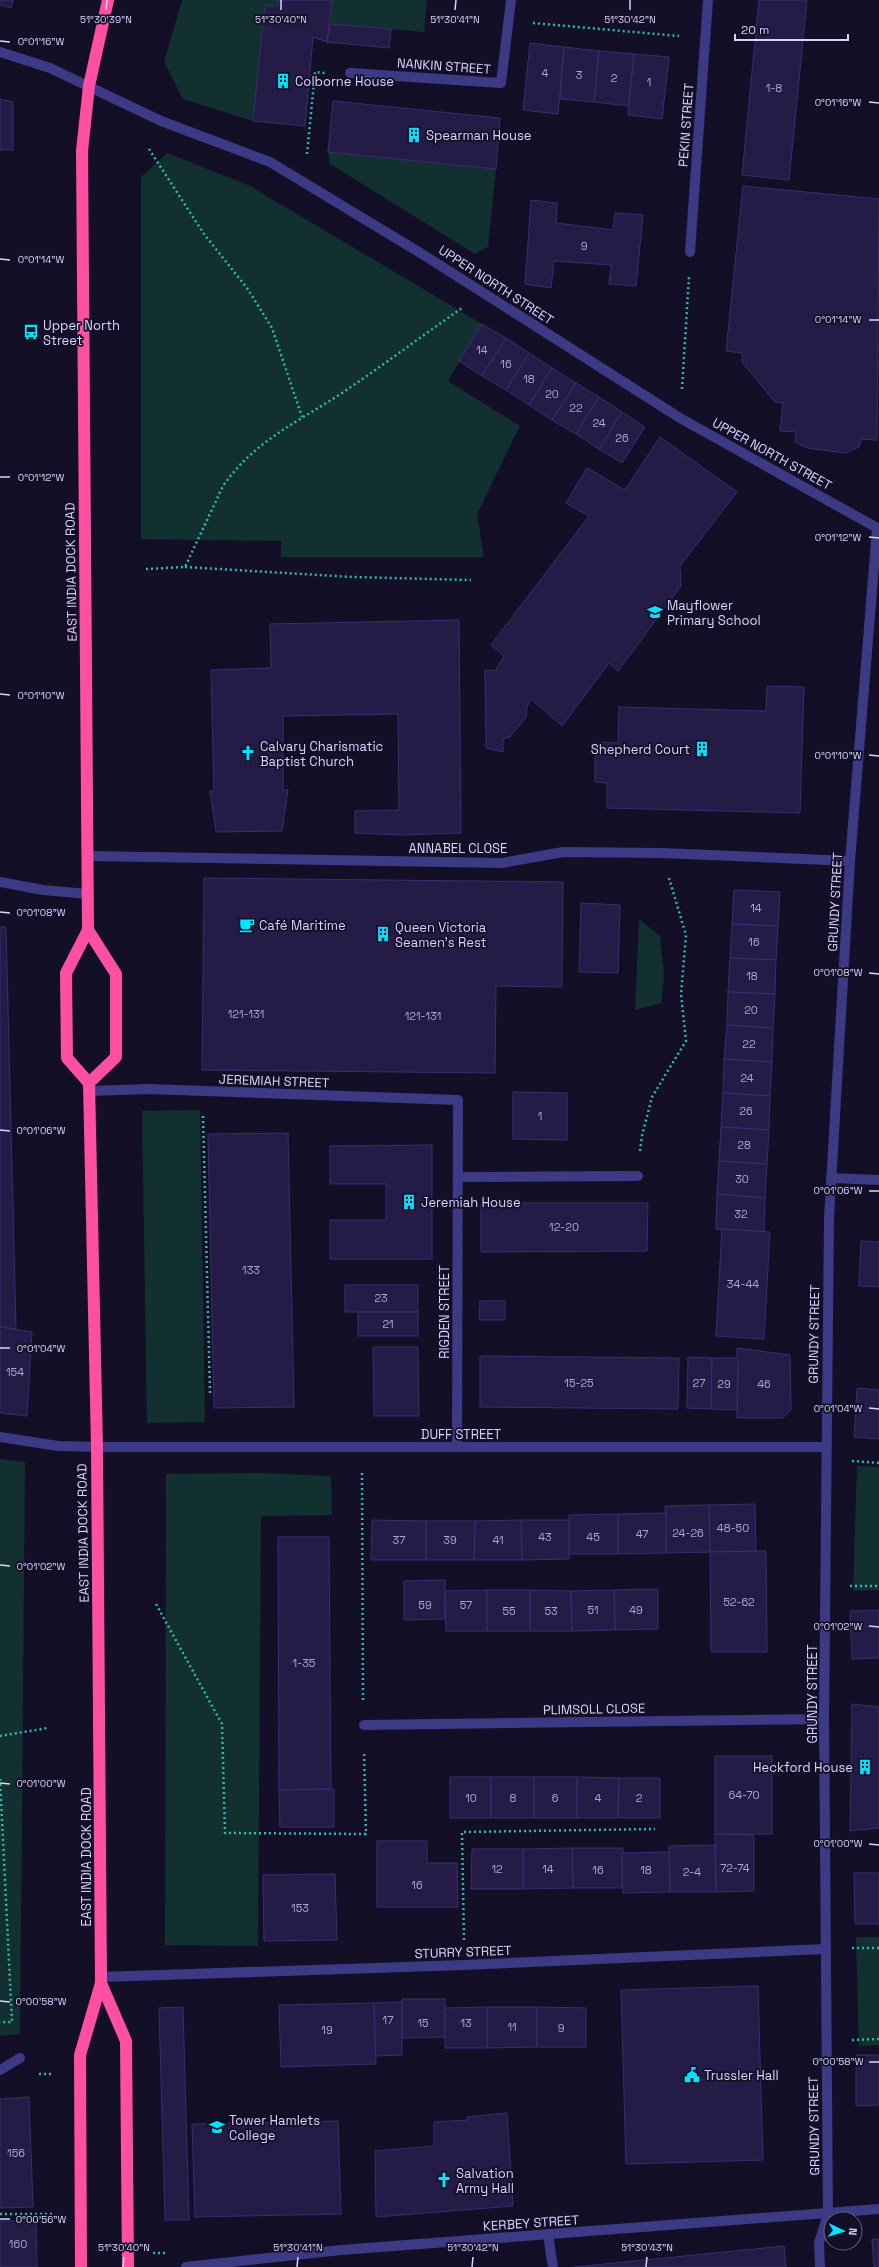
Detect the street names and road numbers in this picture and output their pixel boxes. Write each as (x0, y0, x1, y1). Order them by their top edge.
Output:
street label: NANKIN STREET (396, 54, 492, 78)
street label: PEKIN STREET (675, 82, 697, 167)
street label: UPPER NORTH STREET (435, 241, 557, 329)
street label: UPPER NORTH STREET (709, 414, 835, 494)
street label: EAST INDIA DOCK ROAD (61, 502, 81, 642)
street label: ANNABEL CLOSE (409, 840, 507, 857)
street label: GRUNDY STREET (824, 852, 846, 952)
street label: JEREMIAH STREET (218, 1071, 330, 1091)
street label: RIGDEN STREET (436, 1265, 453, 1359)
street label: GRUNDY STREET (805, 1284, 823, 1384)
street label: DUFF STREET (421, 1426, 502, 1443)
street label: EAST INDIA DOCK ROAD (73, 1463, 93, 1603)
street label: GRUNDY STREET (804, 1644, 821, 1744)
street label: PLIMSOLL CLOSE (543, 1700, 645, 1718)
street label: EAST INDIA DOCK ROAD (78, 1787, 95, 1927)
street label: STURRY STREET (414, 1942, 512, 1962)
street label: GRUNDY STREET (805, 2076, 823, 2176)
street label: KERBEY STREET (482, 2211, 580, 2235)

